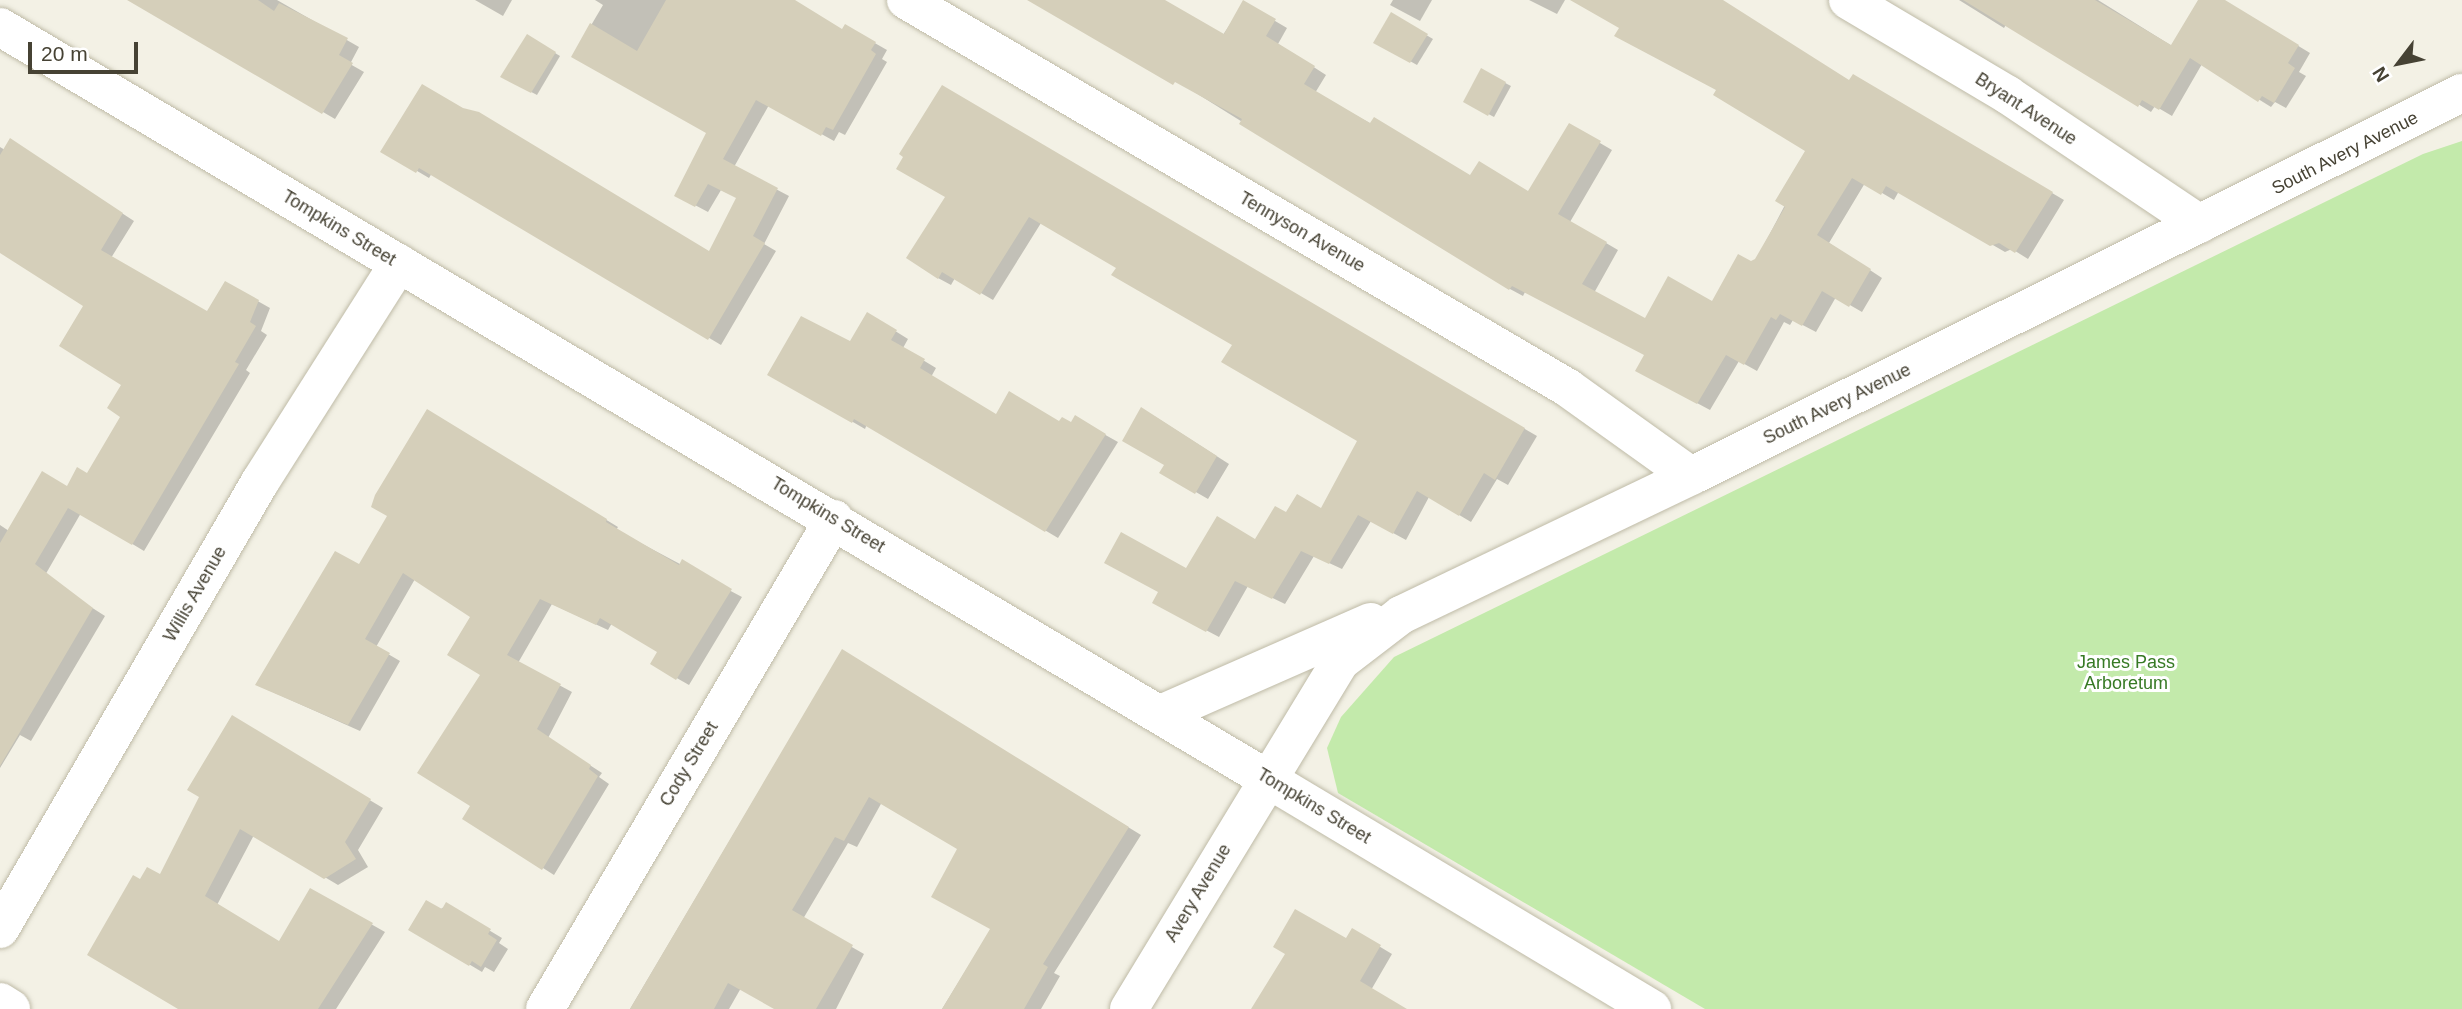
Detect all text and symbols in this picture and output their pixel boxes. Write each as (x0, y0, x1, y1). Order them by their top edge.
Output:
scale bar (32, 28, 142, 72)
north arrow (2364, 28, 2434, 98)
text: 20 m (41, 42, 88, 65)
text: N (2368, 63, 2393, 86)
street label: Bryant Avenue (1971, 68, 2081, 150)
street label: South Avery Avenue (2267, 106, 2423, 200)
street label: Tompkins Street (278, 186, 400, 270)
street label: Tennyson Avenue (1235, 187, 1369, 277)
street label: South Avery Avenue (1759, 358, 1915, 450)
street label: Tompkins Street (767, 473, 889, 557)
street label: Willis Avenue (159, 542, 231, 646)
park label: James Pass Arboretum (2077, 652, 2175, 694)
street label: Cody Street (655, 718, 723, 810)
street label: Tompkins Street (1253, 764, 1375, 848)
street label: Avery Avenue (1160, 840, 1236, 946)

